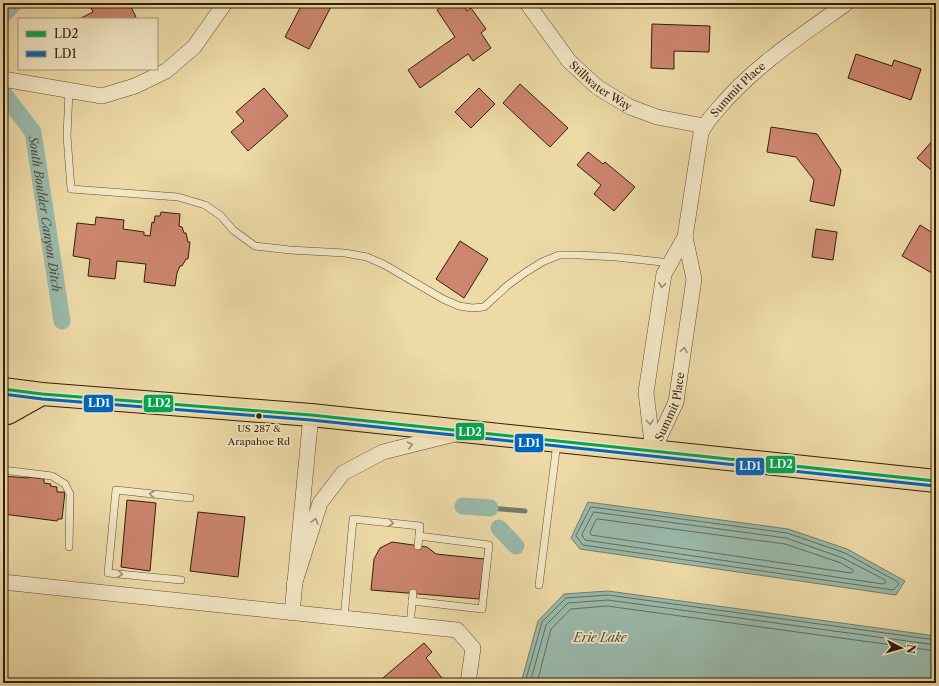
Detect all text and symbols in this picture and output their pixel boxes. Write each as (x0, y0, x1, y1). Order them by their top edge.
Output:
legend (18, 18, 158, 70)
text: LD2 (54, 26, 79, 41)
text: LD1 (54, 46, 77, 61)
street label: Stillwater Way (566, 58, 635, 114)
street label: Summit Place (707, 59, 768, 120)
water label: South Boulder Canyon Ditch (26, 134, 65, 293)
one-way arrow (658, 282, 667, 288)
one-way arrow (679, 347, 688, 353)
street label: Summit Place (652, 371, 687, 443)
line badge: LD1 (83, 394, 114, 413)
line badge: LD2 (143, 394, 174, 413)
text: LD1 (88, 396, 110, 410)
text: LD2 (147, 396, 171, 410)
marker: US 287 & Arapahoe Rd (254, 411, 264, 421)
one-way arrow (645, 419, 654, 425)
place label: US 287 & Arapahoe Rd (227, 422, 290, 448)
line badge: LD2 (455, 422, 485, 441)
text: LD2 (458, 425, 482, 439)
line badge: LD1 (514, 433, 544, 453)
text: LD1 (518, 436, 540, 450)
one-way arrow (406, 441, 413, 450)
line badge: LD2 (765, 455, 796, 474)
line badge: LD1 (735, 457, 765, 476)
text: LD2 (769, 457, 793, 471)
text: LD1 (739, 459, 761, 473)
one-way arrow (149, 490, 155, 499)
one-way arrow (310, 518, 319, 525)
one-way arrow (388, 518, 395, 527)
one-way arrow (117, 569, 123, 578)
north arrow (881, 628, 921, 668)
water label: Erie Lake (572, 630, 628, 645)
text: N (903, 644, 918, 655)

